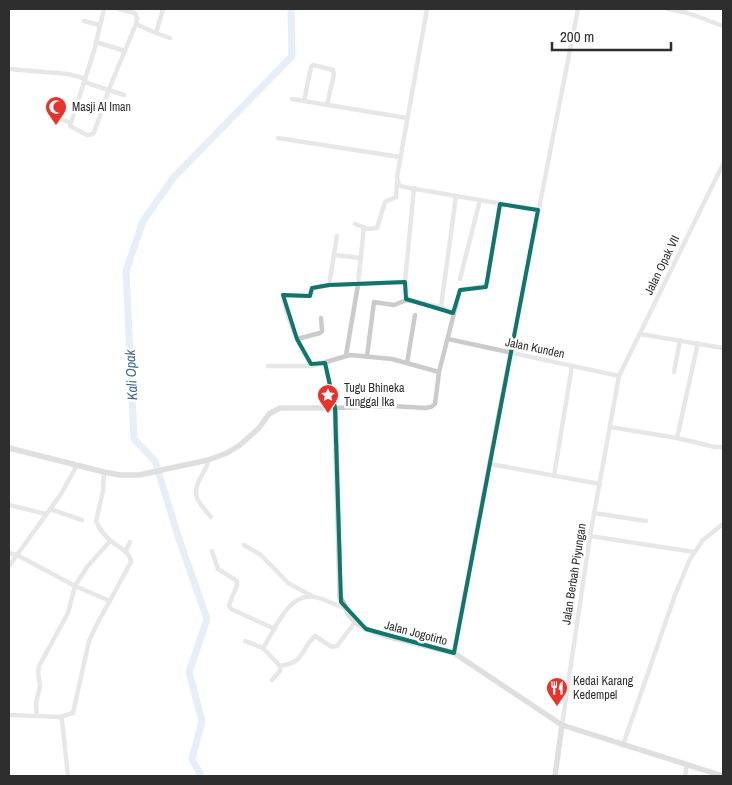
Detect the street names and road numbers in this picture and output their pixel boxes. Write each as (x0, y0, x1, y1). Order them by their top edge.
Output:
street label: Jalan Opak VII (641, 232, 683, 298)
street label: Jalan Kunden (504, 334, 566, 362)
street label: Jalan Berbah Piyungan (558, 522, 590, 626)
street label: Jalan Jogotirto (383, 617, 449, 649)

